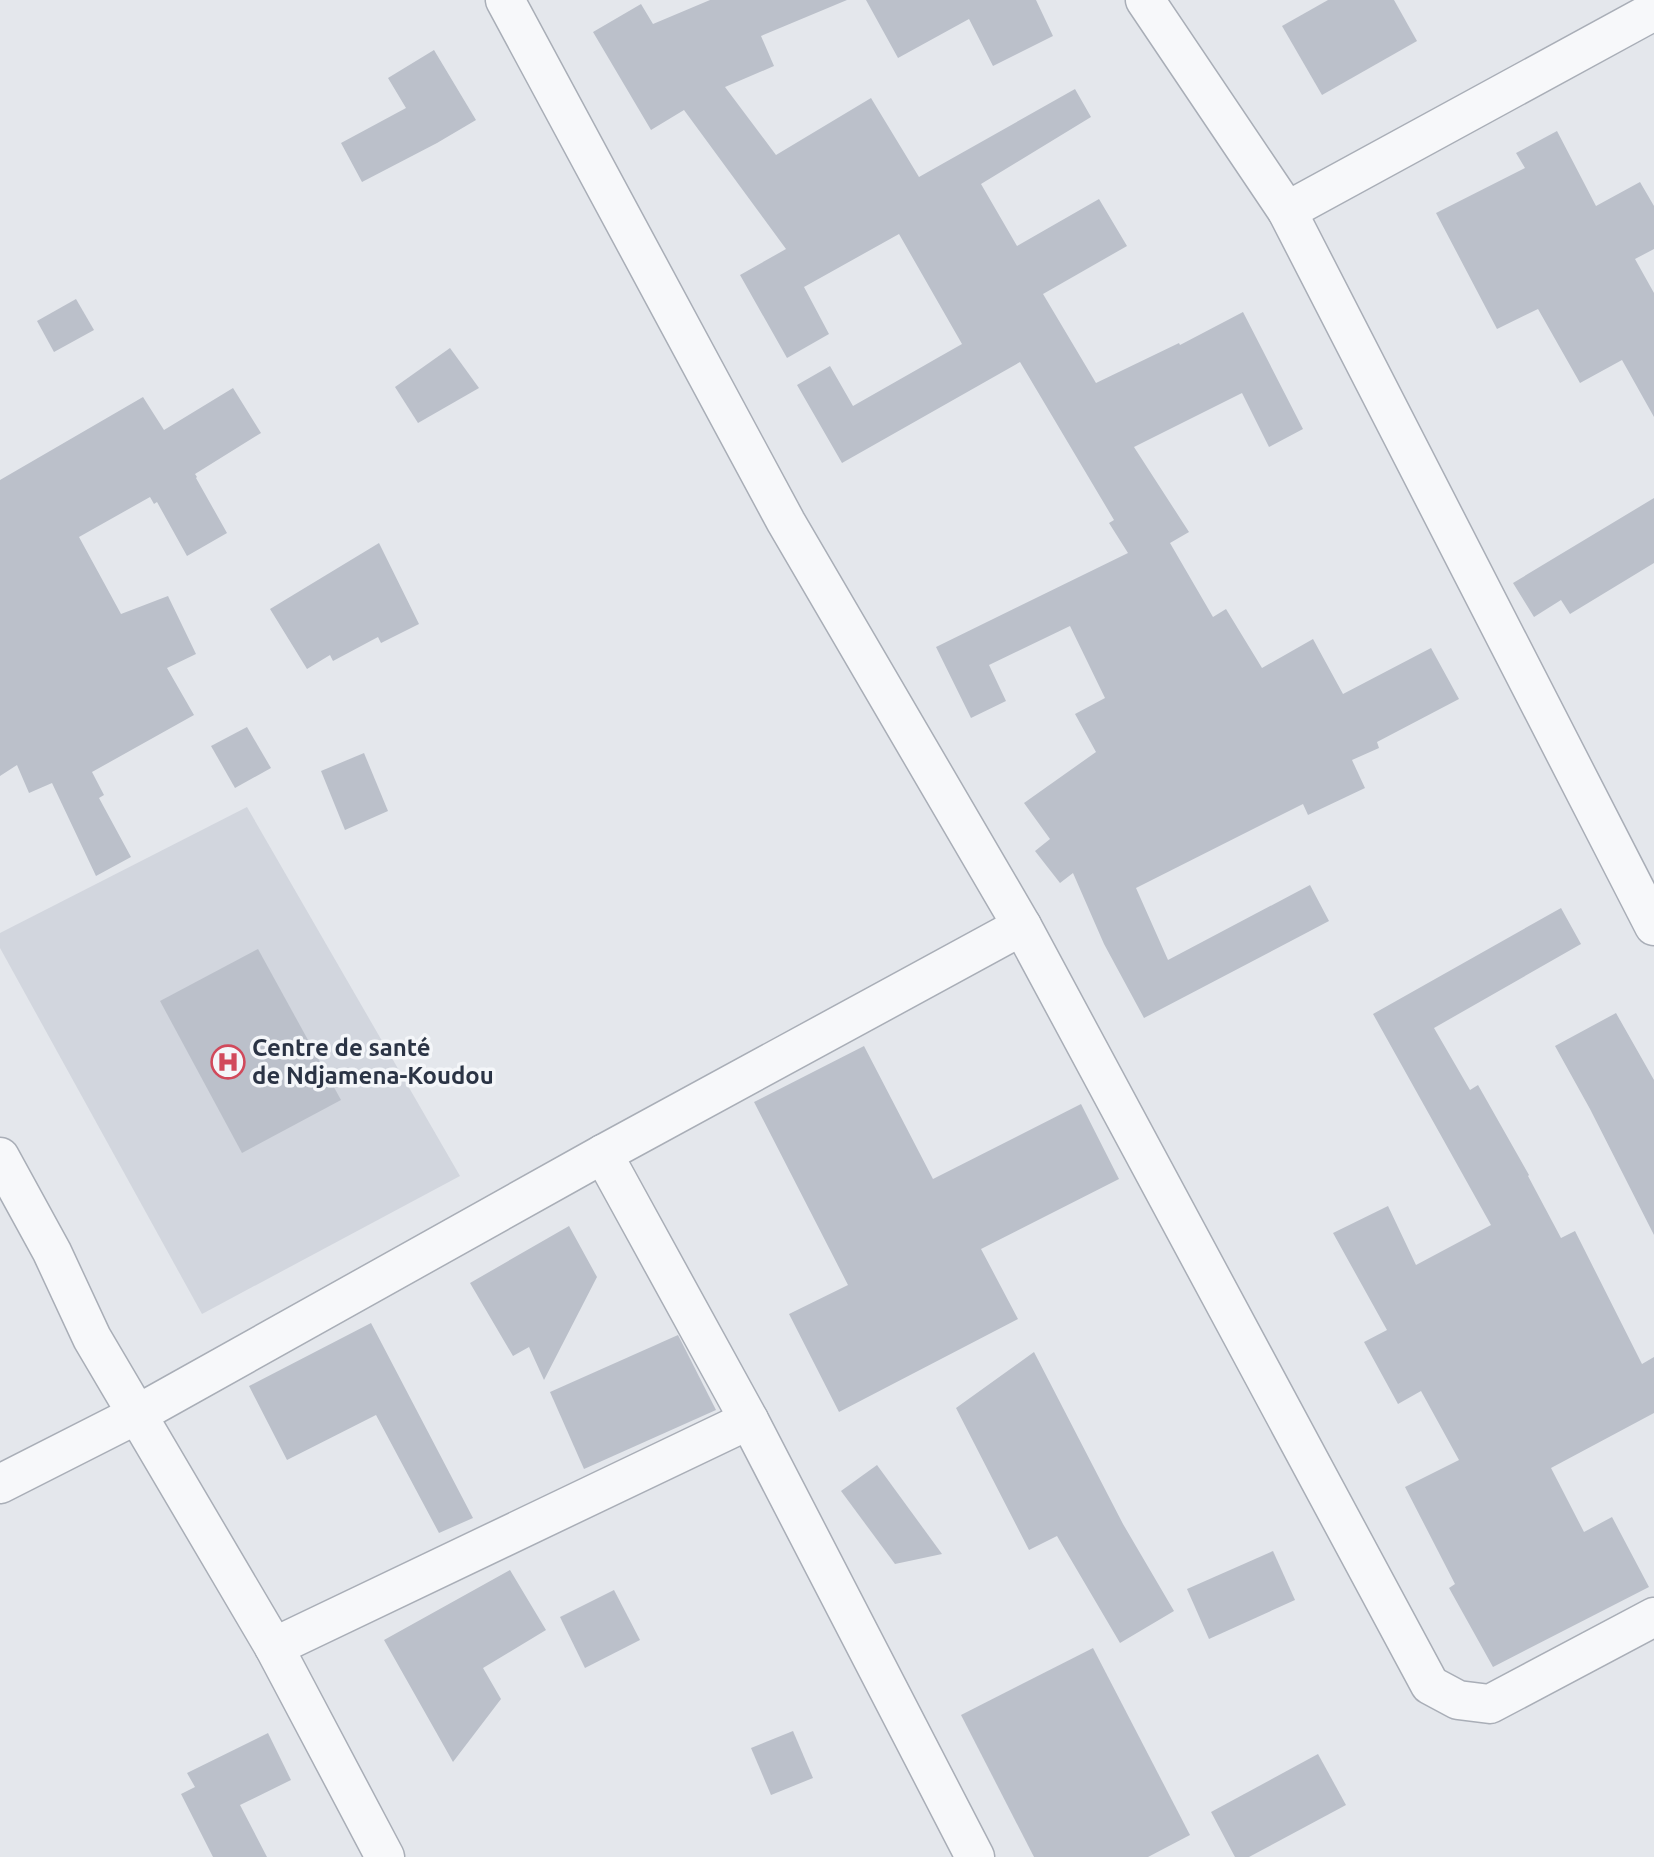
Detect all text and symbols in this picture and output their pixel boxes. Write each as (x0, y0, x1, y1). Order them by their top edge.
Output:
place label: Centre de santé de Ndjamena-Koudou (252, 1034, 494, 1089)
hospital icon: Centre de santé de Ndjamena-Koudou (209, 1043, 247, 1081)

